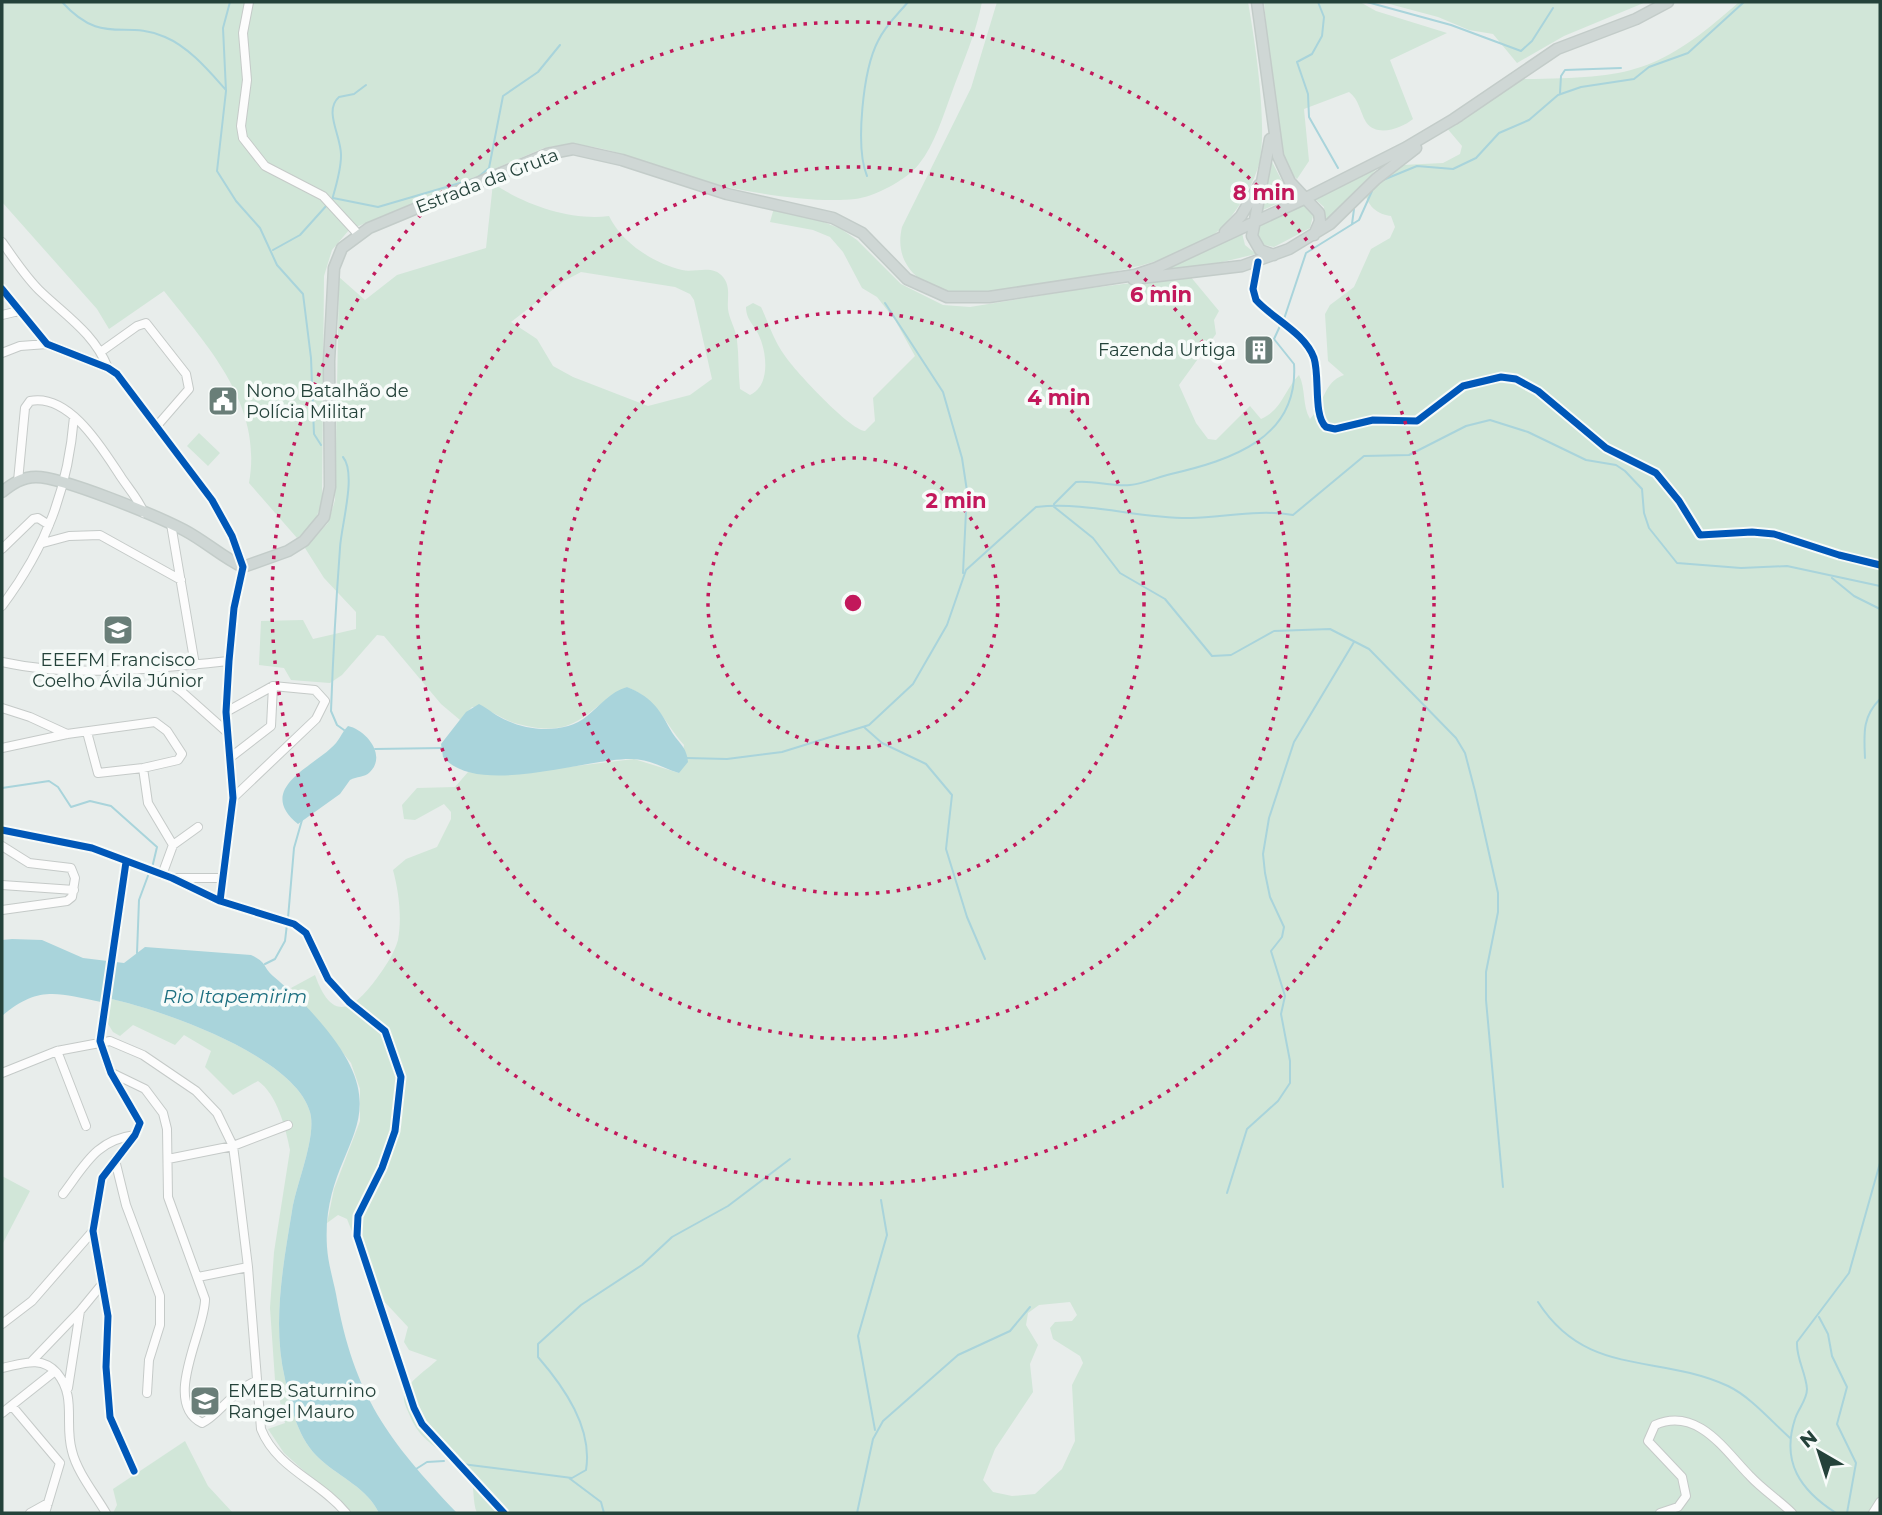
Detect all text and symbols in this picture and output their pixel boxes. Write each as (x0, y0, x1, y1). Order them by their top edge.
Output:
street label: Estrada da Gruta (413, 144, 561, 218)
text: 8 min (1233, 180, 1295, 205)
text: 6 min (1130, 282, 1192, 307)
building icon: Fazenda Urtiga (1242, 333, 1276, 367)
place label: Fazenda Urtiga (1098, 339, 1236, 361)
place label: Nono Batalhão de Polícia Militar (246, 380, 409, 423)
public building icon: Nono Batalhão de Polícia Militar (206, 384, 240, 418)
text: 4 min (1027, 385, 1091, 410)
text: 2 min (925, 488, 987, 513)
centre of rings (841, 591, 865, 615)
school or university icon: EEEFM Francisco Coelho Ávila Júnior (101, 613, 135, 647)
place label: EEEFM Francisco Coelho Ávila Júnior (32, 649, 204, 692)
water label: Rio Itapemirim (163, 985, 307, 1008)
place label: EMEB Saturnino Rangel Mauro (228, 1380, 376, 1423)
school or university icon: EMEB Saturnino Rangel Mauro (188, 1384, 222, 1418)
north arrow (1784, 1417, 1854, 1487)
text: N (1795, 1425, 1822, 1453)

